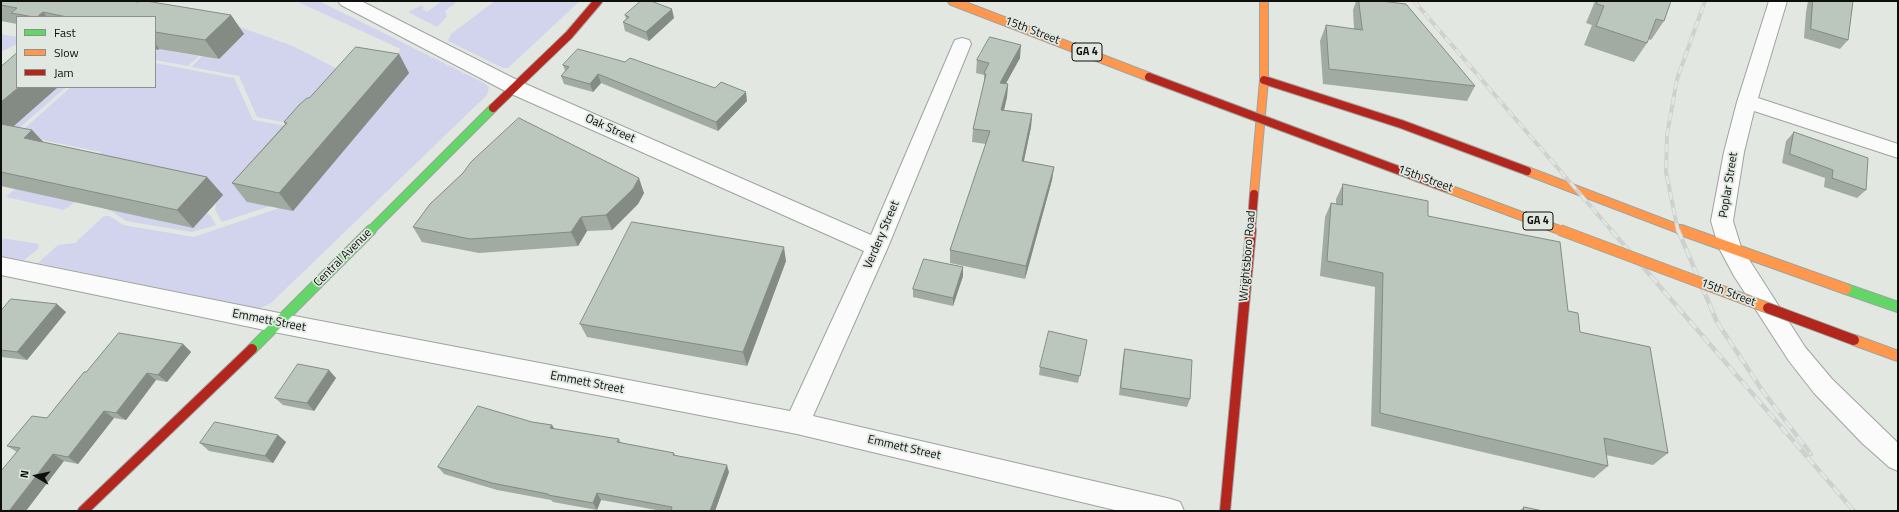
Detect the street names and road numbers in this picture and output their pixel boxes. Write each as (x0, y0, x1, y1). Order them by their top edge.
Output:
street label: 15th Street (1002, 14, 1062, 48)
road number: GA 4 (1072, 43, 1102, 61)
street label: Oak Street (583, 112, 637, 146)
street label: Poplar Street (1717, 151, 1741, 219)
street label: 15th Street (1395, 162, 1455, 196)
street label: Verdery Street (861, 199, 903, 271)
street label: Wrightsboro Road (1237, 210, 1259, 302)
road number: GA 4 (1523, 212, 1553, 230)
street label: Central Avenue (311, 226, 375, 290)
street label: 15th Street (1698, 276, 1758, 310)
street label: Emmett Street (231, 307, 307, 335)
street label: Emmett Street (549, 369, 625, 397)
street label: Emmett Street (866, 433, 942, 463)

